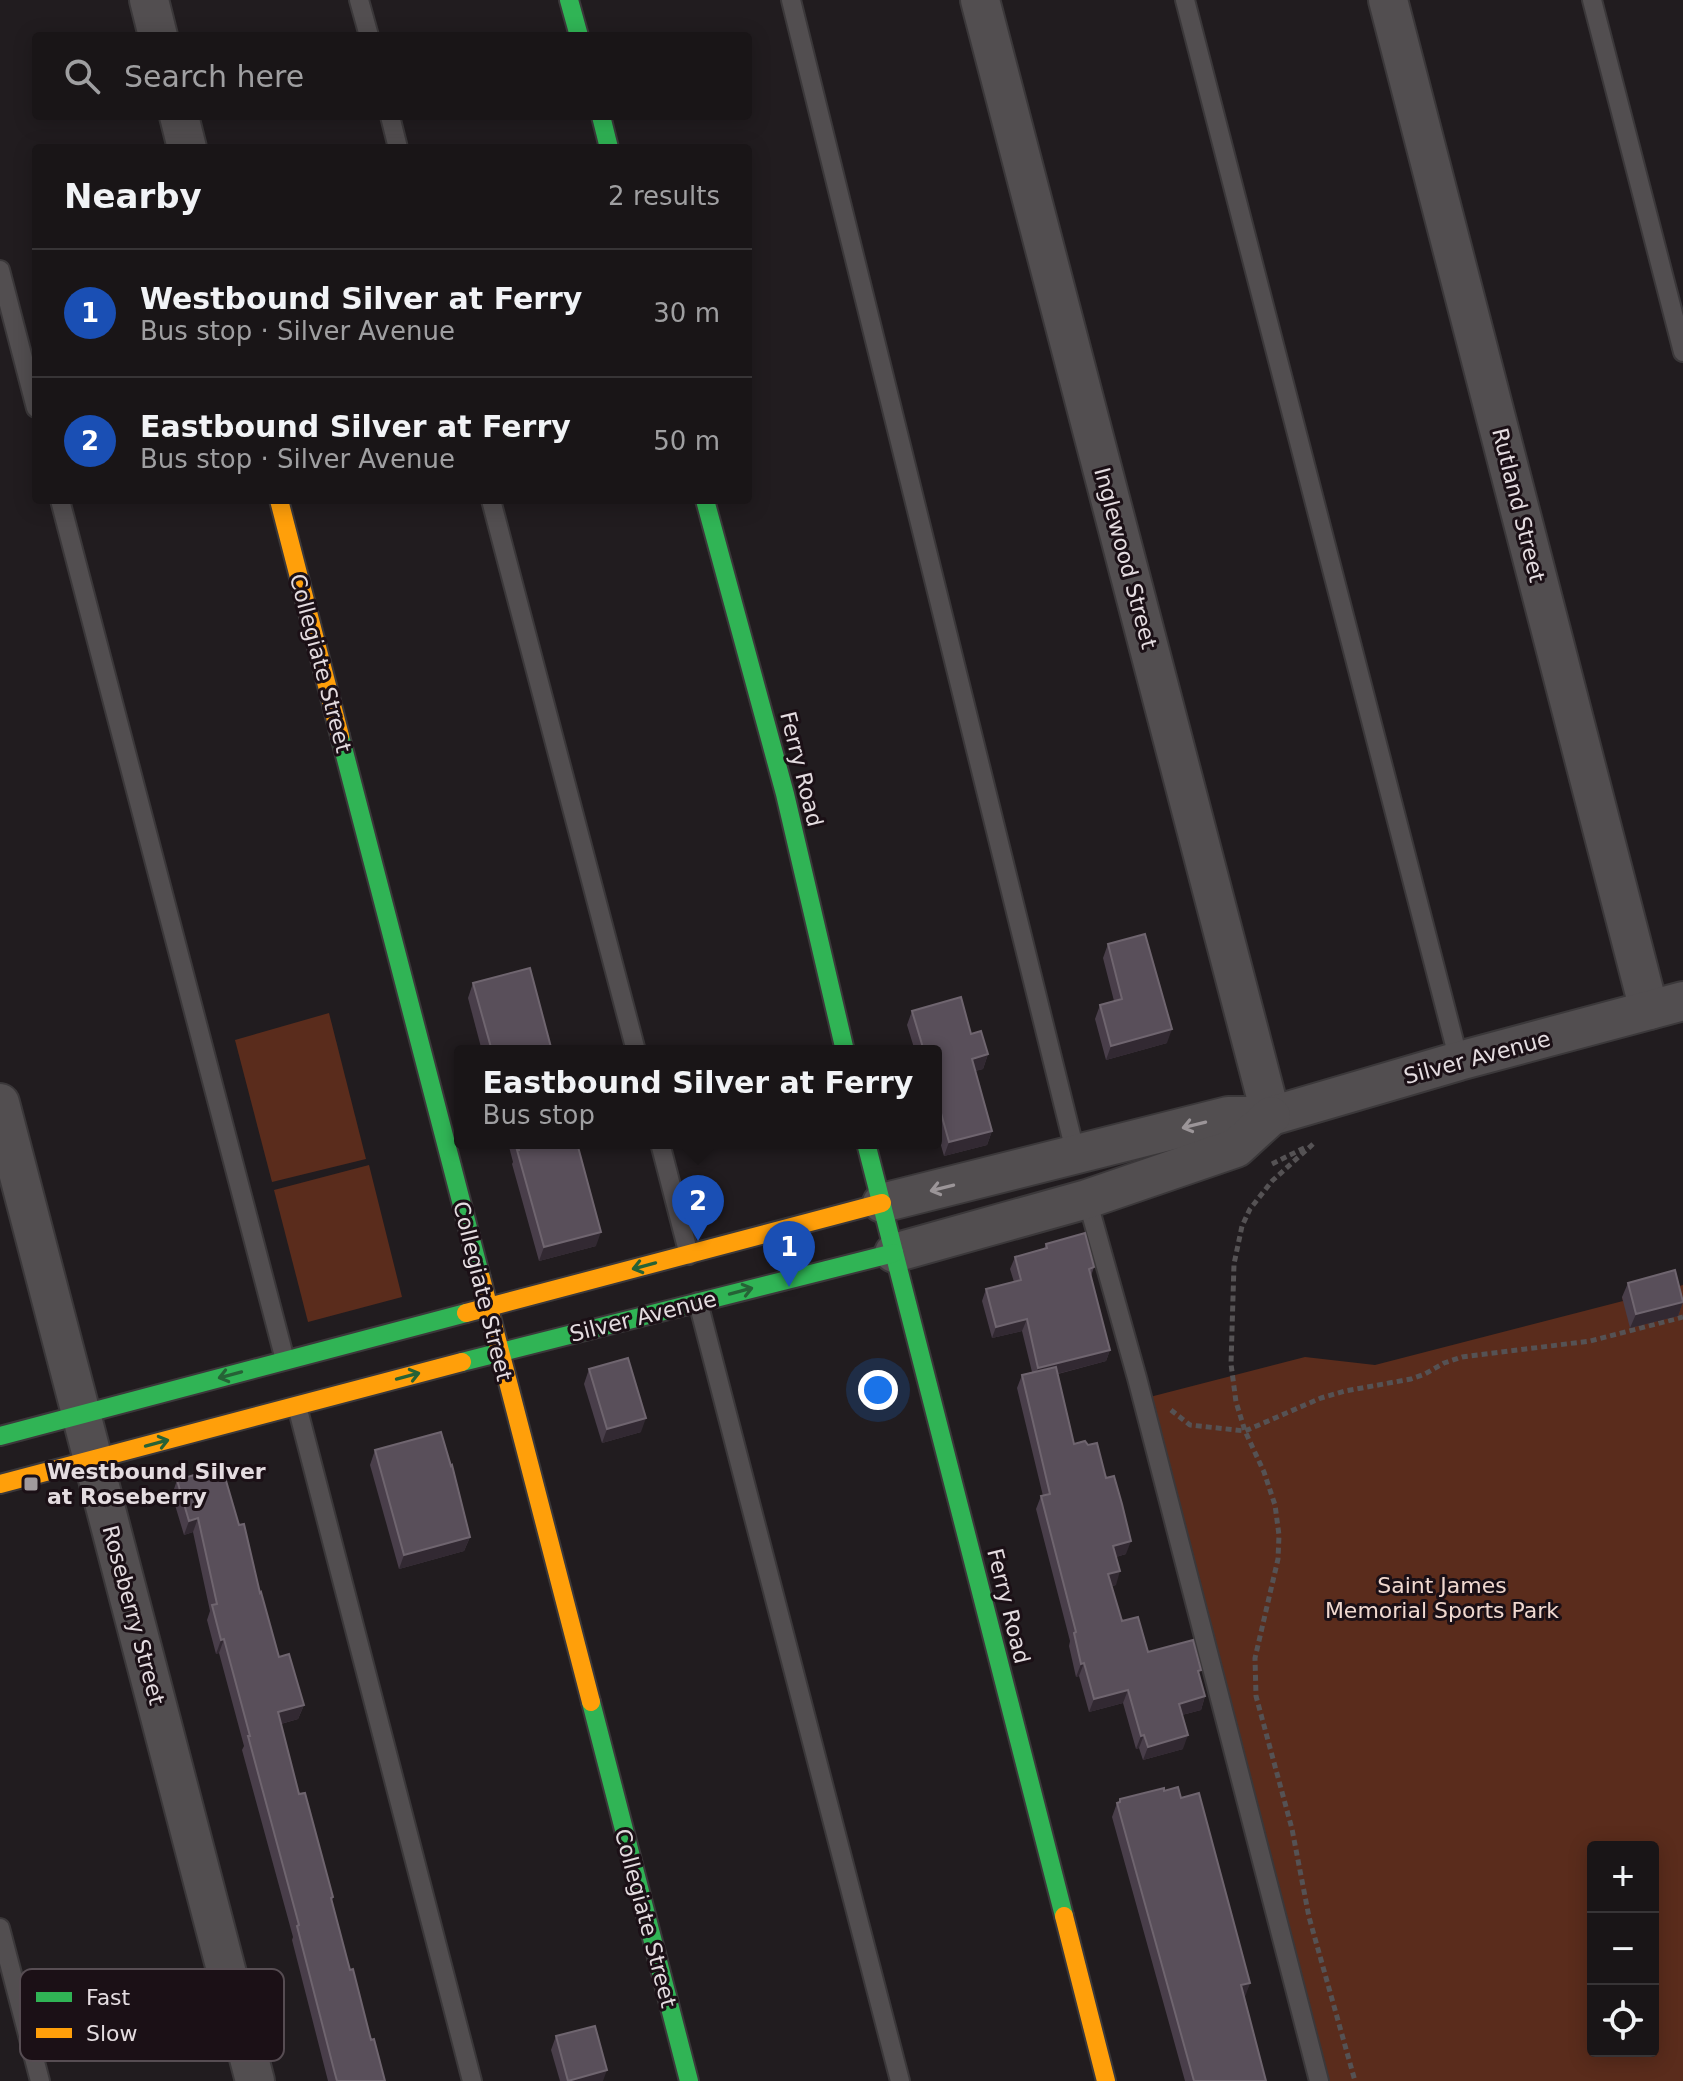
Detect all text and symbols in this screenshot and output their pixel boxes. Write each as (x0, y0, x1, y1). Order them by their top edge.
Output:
search box (32, 32, 752, 120)
icon: search (60, 54, 104, 98)
text: Search here (124, 59, 304, 94)
text: Nearby (64, 176, 202, 216)
text: 2 results (608, 181, 720, 211)
text: Westbound Silver at Ferry (140, 281, 582, 316)
text: 1 (81, 298, 99, 328)
text: 30 m (653, 298, 720, 328)
text: Bus stop · Silver Avenue (140, 316, 455, 346)
text: Eastbound Silver at Ferry (140, 409, 571, 444)
street label: Rutland Street (1487, 425, 1550, 585)
text: 2 (81, 426, 99, 456)
text: 50 m (653, 426, 720, 456)
text: Bus stop · Silver Avenue (140, 444, 455, 474)
street label: Inglewood Street (1089, 465, 1162, 652)
street label: Collegiate Street (285, 571, 357, 756)
street label: Ferry Road (775, 709, 828, 829)
street label: Silver Avenue (1401, 1026, 1553, 1089)
popup (454, 1045, 942, 1149)
text: Eastbound Silver at Ferry (483, 1065, 913, 1100)
text: Bus stop (483, 1100, 595, 1130)
one-way arrow (1182, 1118, 1208, 1133)
pin: 2 (672, 1175, 724, 1241)
one-way arrow (930, 1182, 956, 1197)
street label: Collegiate Street (448, 1199, 517, 1384)
pin: 1 (763, 1221, 815, 1287)
one-way arrow (632, 1260, 658, 1275)
one-way arrow (728, 1283, 754, 1298)
street label: Silver Avenue (567, 1286, 719, 1347)
one-way arrow (394, 1368, 420, 1383)
one-way arrow (218, 1369, 244, 1384)
your location (858, 1370, 898, 1410)
one-way arrow (143, 1434, 169, 1449)
place label: Westbound Silver at Roseberry (47, 1459, 266, 1509)
marker: Westbound Silver at Roseberry (22, 1475, 40, 1493)
street label: Roseberry Street (98, 1523, 170, 1708)
street label: Ferry Road (982, 1546, 1035, 1666)
park label: Saint James Memorial Sports Park (1325, 1573, 1559, 1623)
street label: Collegiate Street (610, 1826, 682, 2011)
map controls (1587, 1841, 1659, 2057)
button: + (1587, 1841, 1659, 1913)
button: − (1587, 1913, 1659, 1985)
legend (20, 1969, 284, 2061)
text: Fast (86, 1985, 131, 2010)
button: locate (1587, 1985, 1659, 2057)
text: Slow (86, 2021, 138, 2046)

